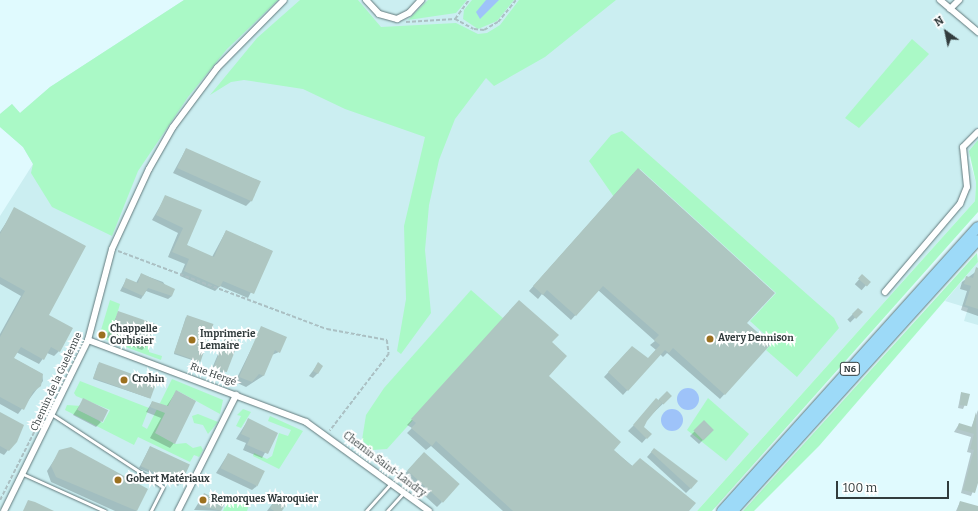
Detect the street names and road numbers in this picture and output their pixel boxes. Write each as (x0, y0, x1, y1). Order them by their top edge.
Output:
street label: Chemin de la Guelenne (29, 331, 85, 433)
street label: Rue Hergé (188, 361, 238, 389)
road number: N6 (839, 362, 861, 376)
street label: Chemin Saint-Landry (340, 430, 428, 500)

